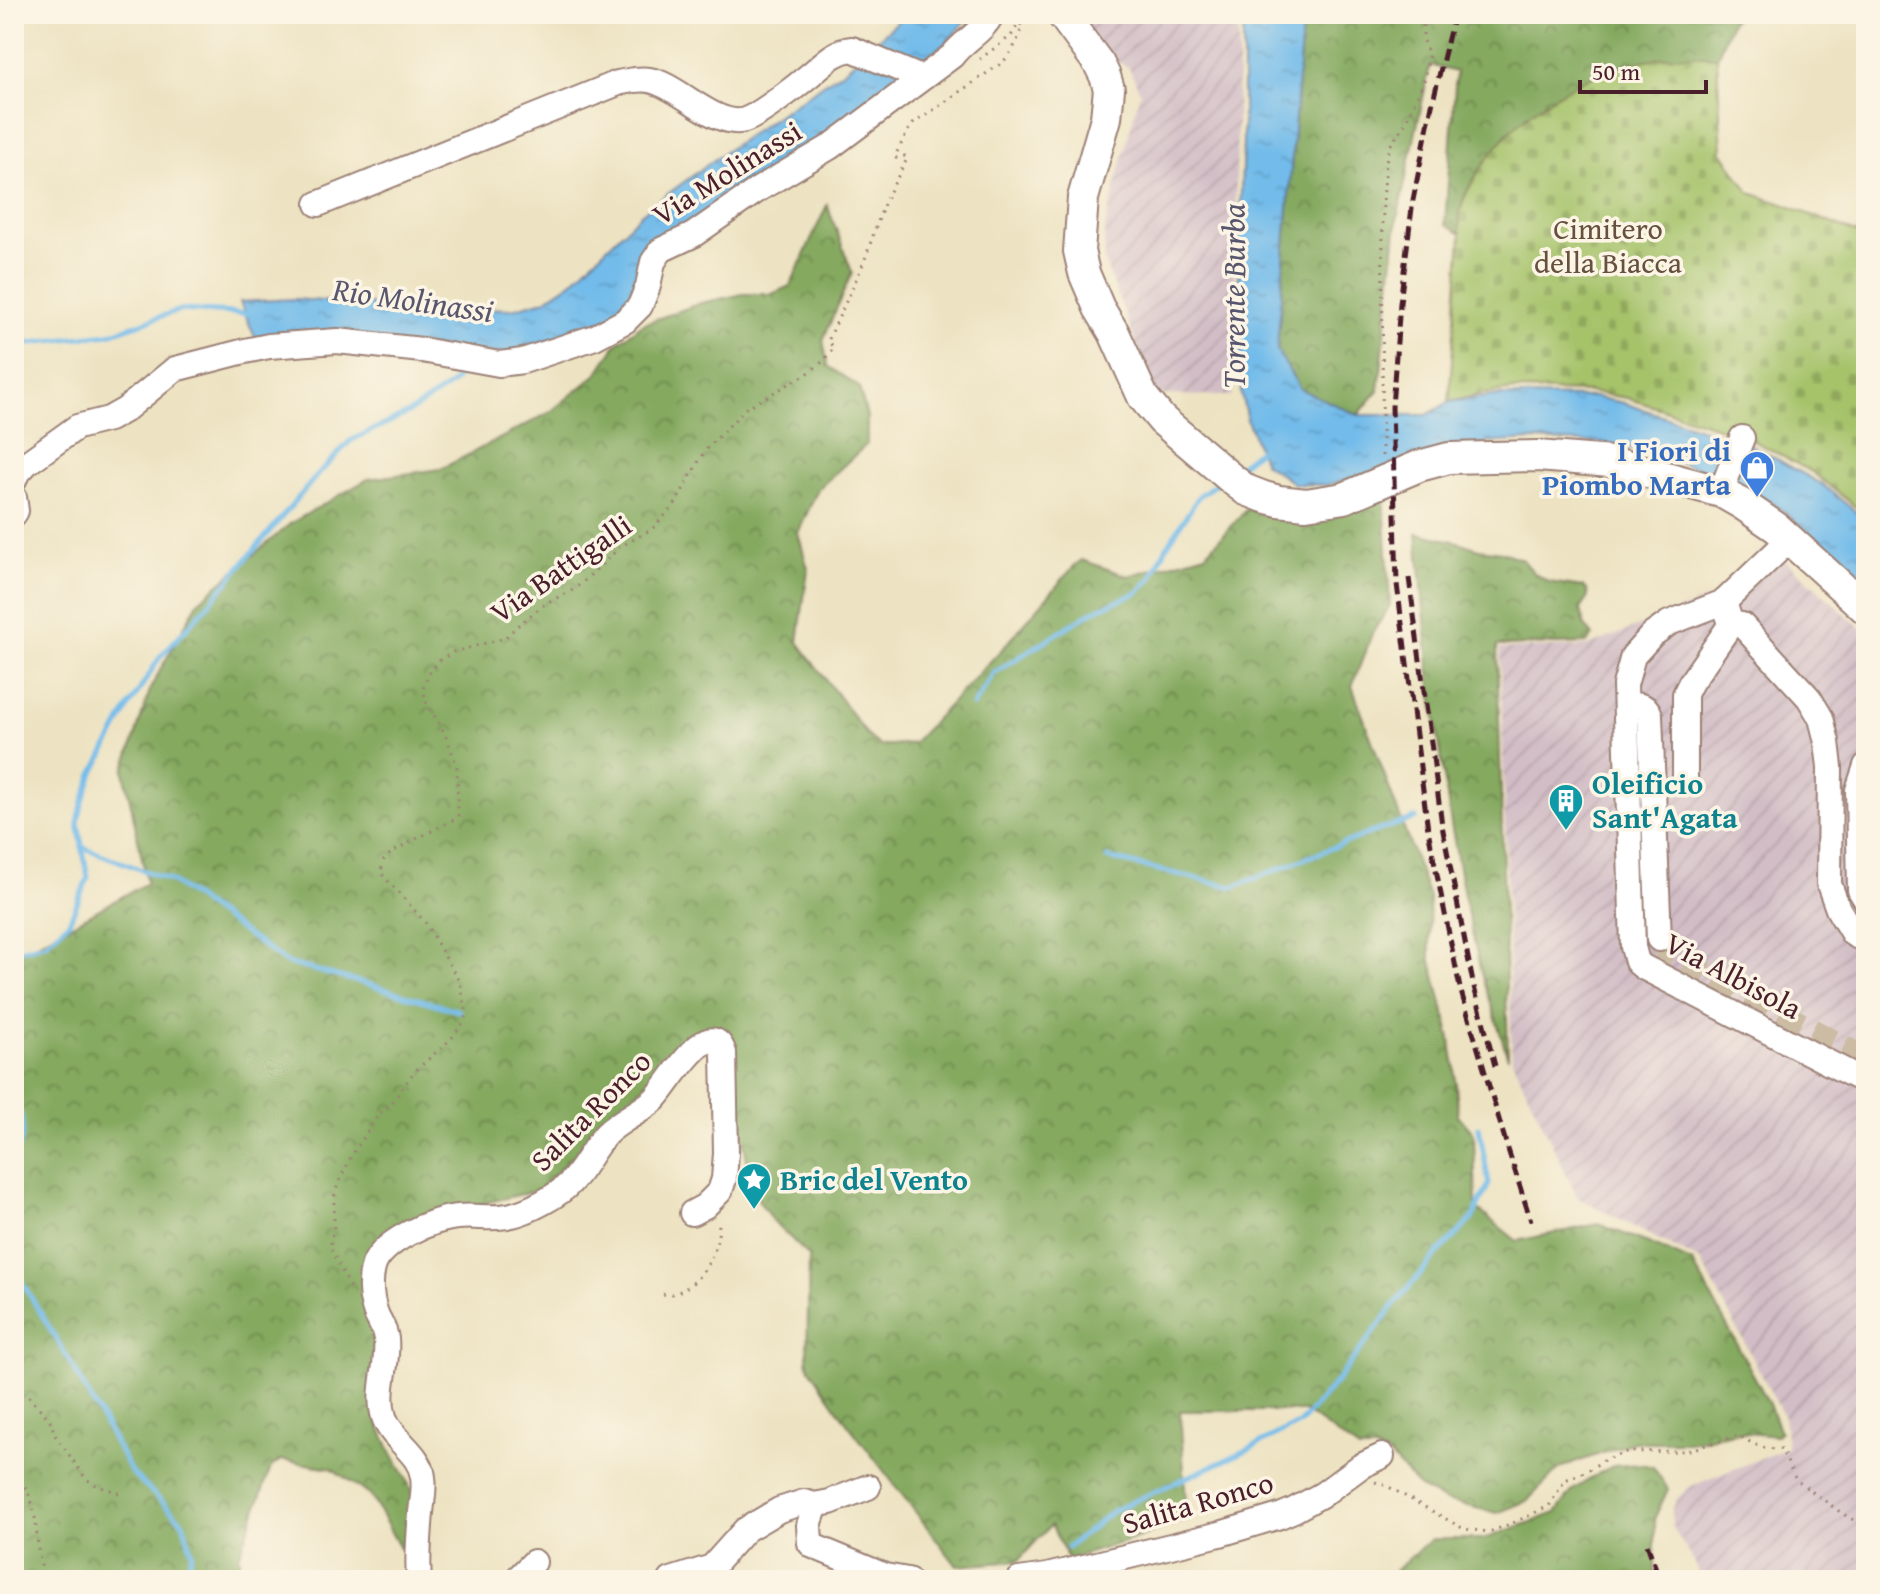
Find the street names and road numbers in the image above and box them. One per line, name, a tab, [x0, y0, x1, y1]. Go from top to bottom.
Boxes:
street label: Via Molinassi	[643, 109, 810, 236]
street label: Via Battigalli	[481, 503, 640, 633]
street label: Via Albisola	[1657, 921, 1810, 1030]
street label: Salita Ronco	[520, 1040, 661, 1181]
street label: Salita Ronco	[1117, 1460, 1278, 1545]

